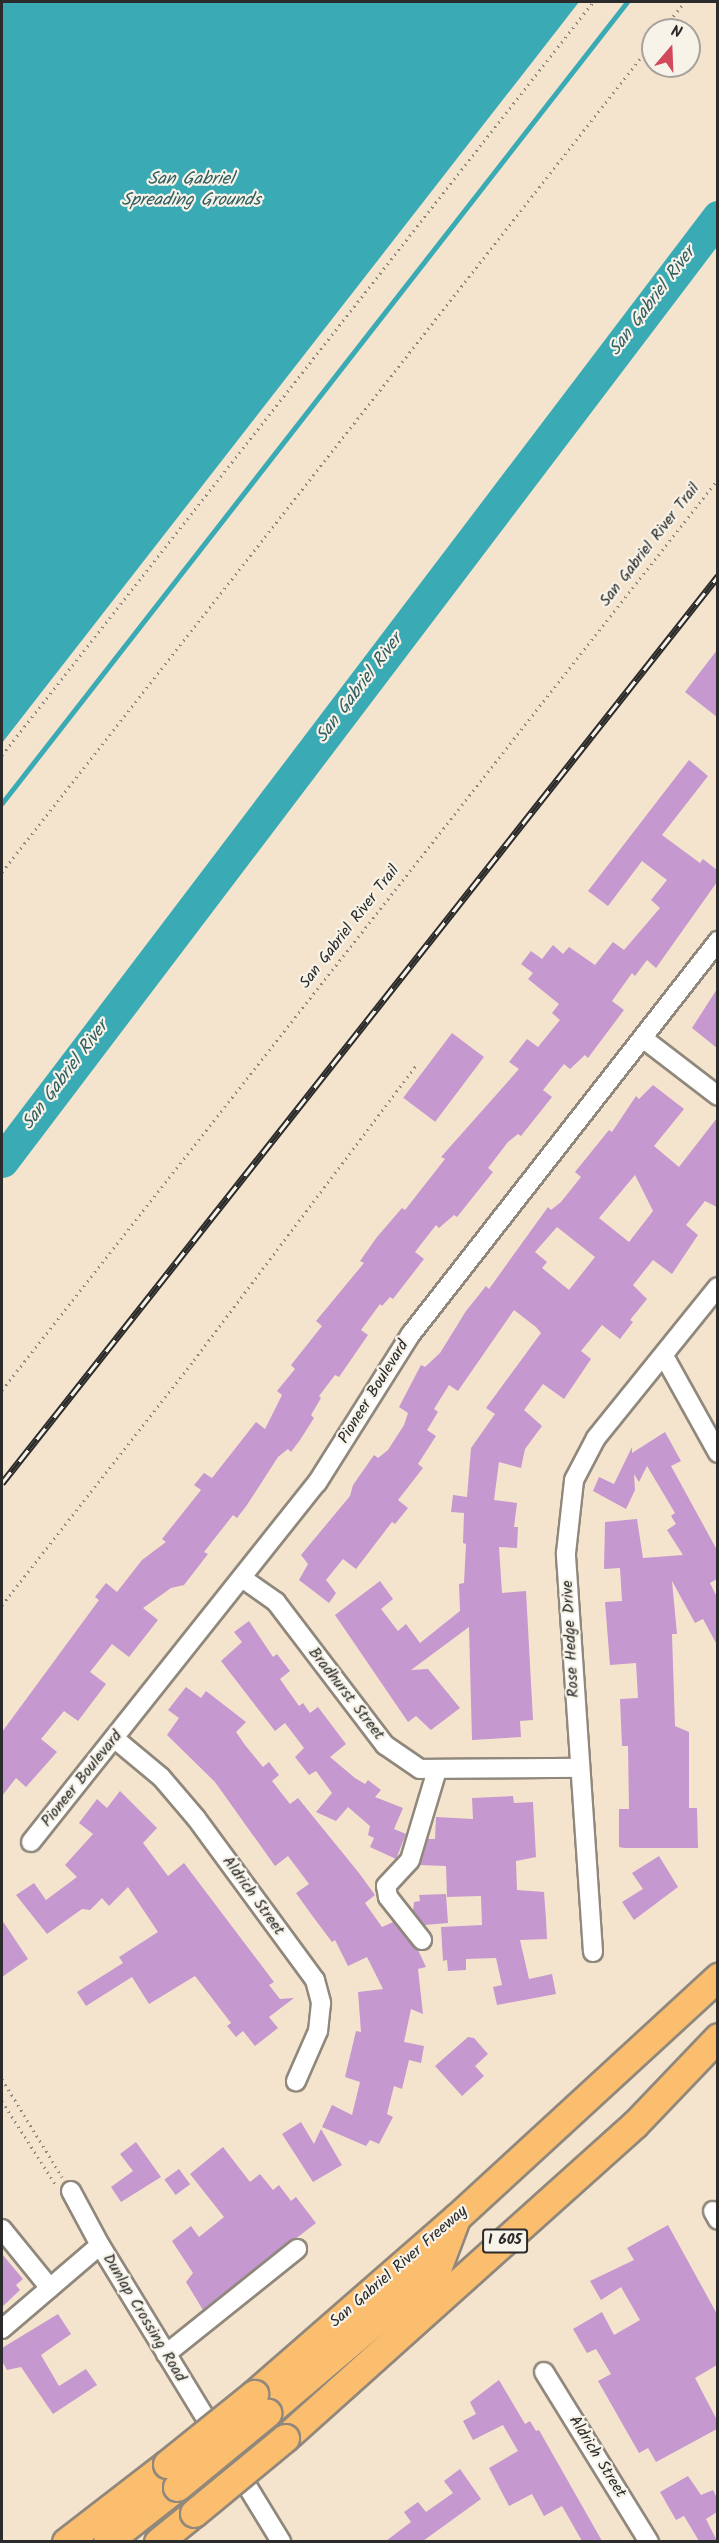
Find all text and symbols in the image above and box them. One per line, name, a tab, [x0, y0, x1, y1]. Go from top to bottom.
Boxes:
north arrow	[641, 18, 701, 78]
text: N	[668, 19, 685, 46]
water label: San Gabriel Spreading Grounds	[121, 170, 261, 213]
water label: San Gabriel River	[605, 244, 701, 360]
street label: San Gabriel River Trail	[596, 480, 704, 610]
water label: San Gabriel River	[312, 631, 408, 747]
street label: San Gabriel River Trail	[296, 862, 404, 992]
water label: San Gabriel River	[18, 1018, 114, 1134]
street label: Pioneer Boulevard	[335, 1337, 413, 1447]
street label: Rose Hedge Drive	[558, 1580, 584, 1698]
street label: Bradhurst Street	[304, 1644, 388, 1744]
street label: Pioneer Boulevard	[37, 1727, 127, 1831]
street label: Aldrich Street	[218, 1853, 288, 1939]
street label: San Gabriel River Freeway	[326, 2202, 472, 2332]
road number: I 605	[481, 2229, 529, 2253]
street label: Dunlap Crossing Road	[98, 2250, 190, 2386]
street label: Aldrich Street	[564, 2412, 630, 2502]

